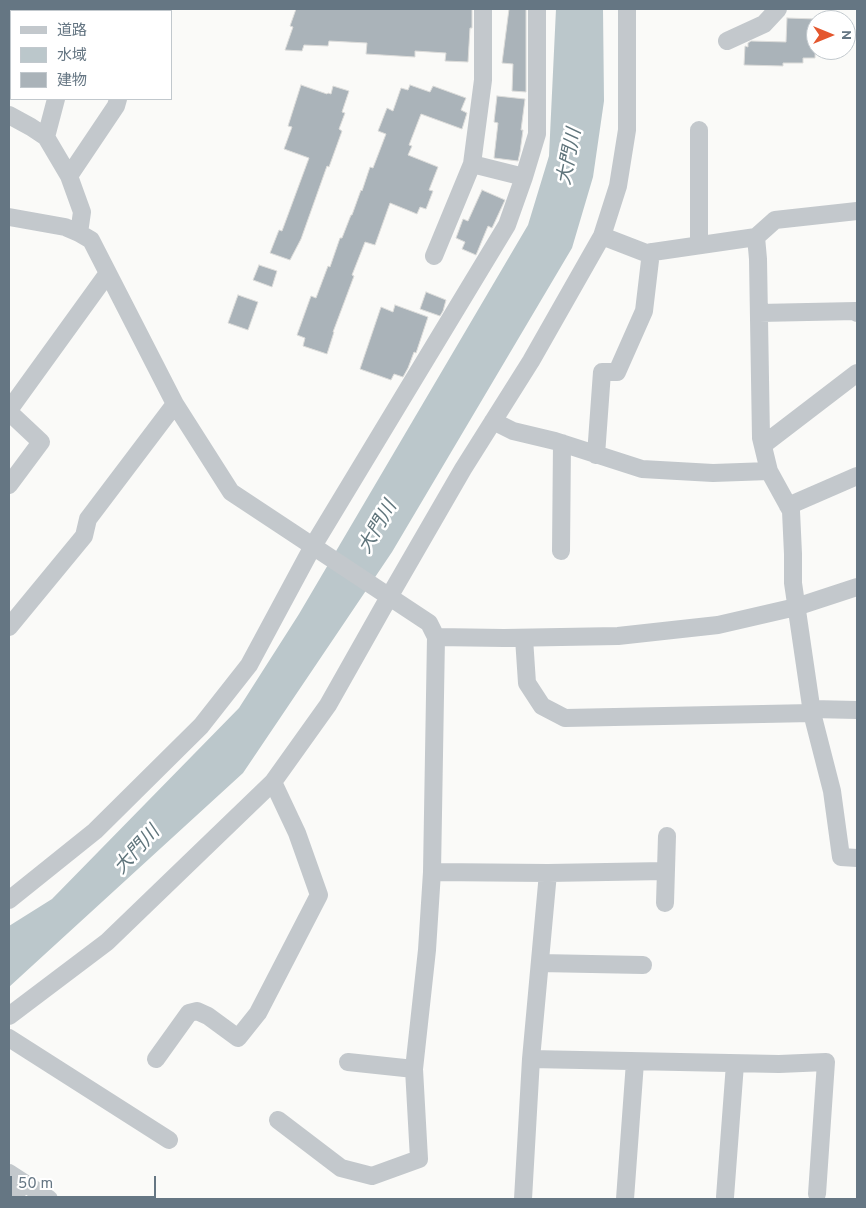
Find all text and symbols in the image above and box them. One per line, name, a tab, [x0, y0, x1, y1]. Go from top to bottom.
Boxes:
legend	[10, 10, 172, 100]
north arrow	[806, 10, 856, 60]
text: 道路	[57, 22, 87, 41]
text: N	[837, 30, 854, 40]
text: 水域	[57, 47, 87, 66]
text: 建物	[57, 72, 87, 91]
water label: 大門川	[554, 127, 588, 187]
water label: 大門川	[355, 498, 403, 558]
water label: 大門川	[110, 822, 166, 880]
scale bar	[12, 1166, 159, 1198]
text: 50 m	[18, 1175, 53, 1194]

